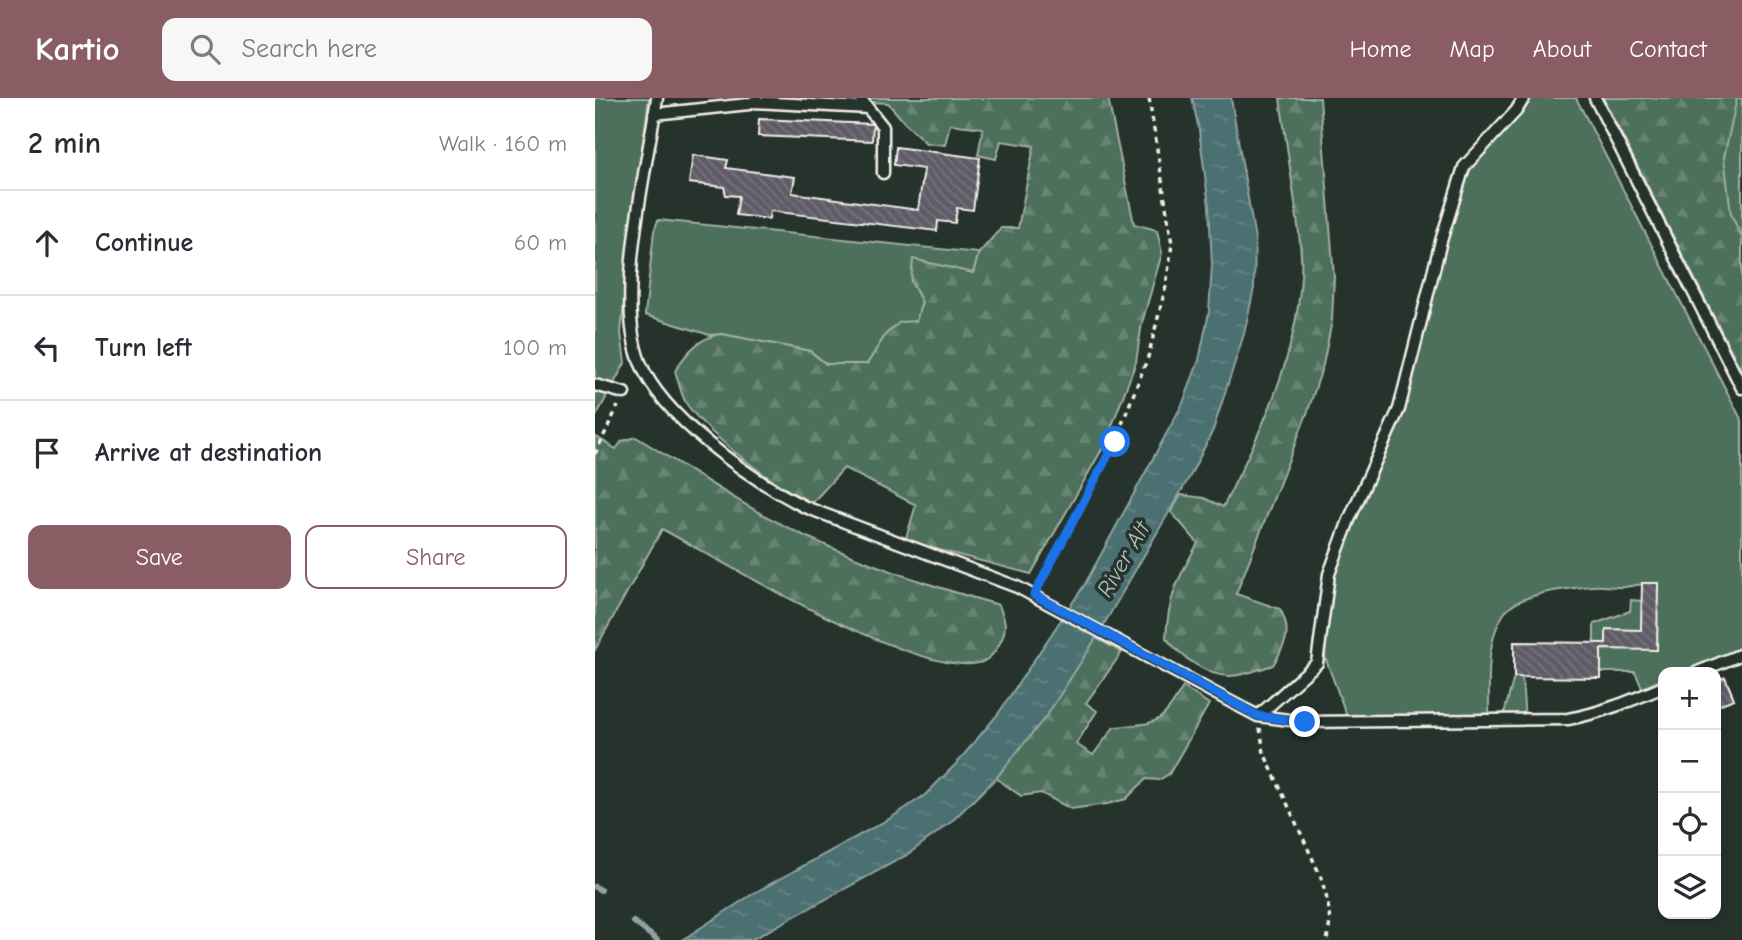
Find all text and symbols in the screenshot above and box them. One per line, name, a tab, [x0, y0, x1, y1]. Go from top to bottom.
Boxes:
search box	[162, 18, 652, 81]
text: Kartio	[35, 30, 120, 68]
icon: search	[186, 30, 224, 68]
text: Search here	[242, 34, 377, 64]
text: Home	[1350, 35, 1411, 63]
text: Map	[1449, 35, 1495, 63]
text: About	[1533, 35, 1591, 63]
text: Contact	[1629, 35, 1707, 63]
text: 2 min	[28, 126, 101, 161]
text: Walk · 160 m	[439, 130, 567, 157]
icon: ahead	[28, 224, 66, 262]
text: Continue	[95, 228, 193, 258]
text: 60 m	[514, 229, 567, 256]
icon: left	[28, 329, 66, 367]
text: Turn left	[95, 333, 192, 363]
text: 100 m	[503, 334, 567, 361]
route start	[1099, 426, 1130, 457]
icon: arrive	[28, 434, 66, 472]
text: Arrive at destination	[95, 438, 322, 468]
water label: River Alt	[1091, 515, 1157, 602]
button: Save	[28, 525, 291, 589]
button: Share	[305, 525, 567, 589]
map controls	[1658, 667, 1721, 919]
button: +	[1658, 667, 1721, 730]
route end	[1289, 706, 1320, 737]
button: −	[1658, 730, 1721, 793]
button: locate	[1658, 793, 1721, 856]
button: layers	[1658, 856, 1721, 919]

